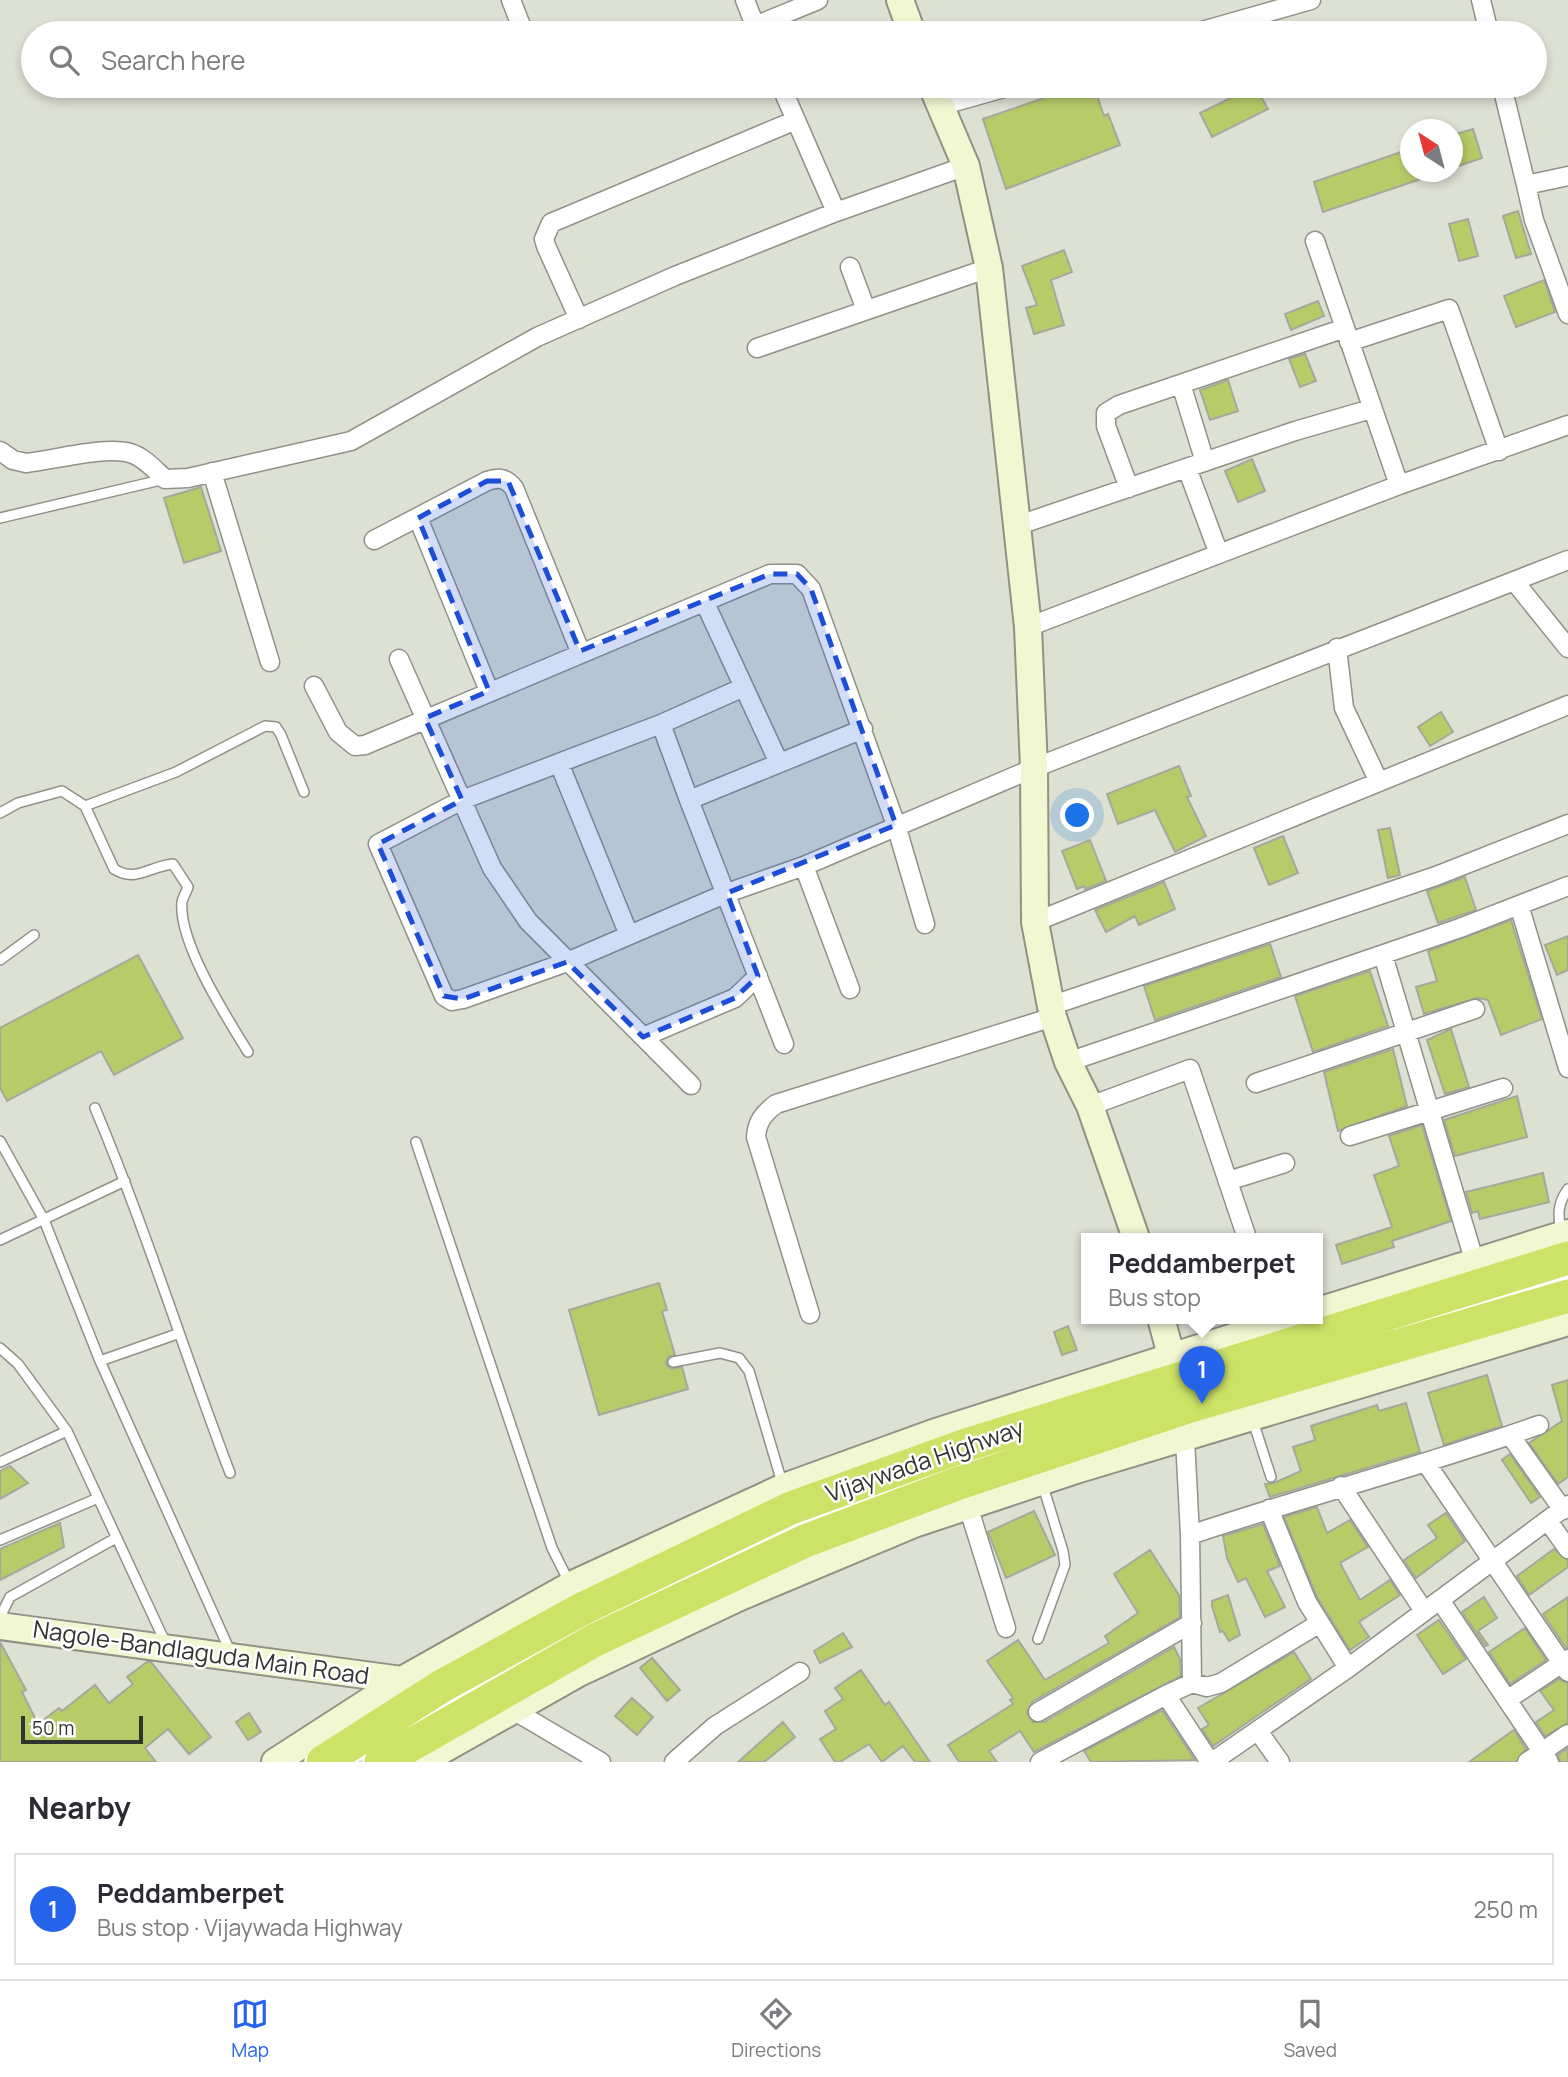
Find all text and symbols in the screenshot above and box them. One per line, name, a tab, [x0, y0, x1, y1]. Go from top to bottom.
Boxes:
search box	[21, 21, 1547, 98]
icon: search	[45, 41, 83, 79]
text: Search here	[101, 42, 246, 78]
north arrow	[1400, 119, 1463, 182]
your location	[1060, 798, 1094, 832]
popup	[1081, 1233, 1323, 1324]
text: Peddamberpet	[1108, 1245, 1296, 1281]
text: Bus stop	[1108, 1281, 1201, 1313]
pin: 1	[1179, 1346, 1225, 1404]
street label: Vijaywada Highway	[821, 1410, 1028, 1509]
street label: Nagole-Bandlaguda Main Road	[31, 1612, 371, 1691]
scale bar	[21, 1713, 144, 1745]
text: 50 m	[32, 1715, 74, 1741]
text: Nearby	[28, 1787, 131, 1828]
text: Peddamberpet	[97, 1875, 284, 1911]
text: 1	[48, 1893, 58, 1925]
text: 250 m	[1473, 1893, 1538, 1925]
text: Bus stop · Vijaywada Highway	[97, 1911, 403, 1943]
tab: Map	[231, 1995, 269, 2063]
tab: Directions	[731, 1995, 821, 2063]
tab: Saved	[1283, 1995, 1337, 2063]

